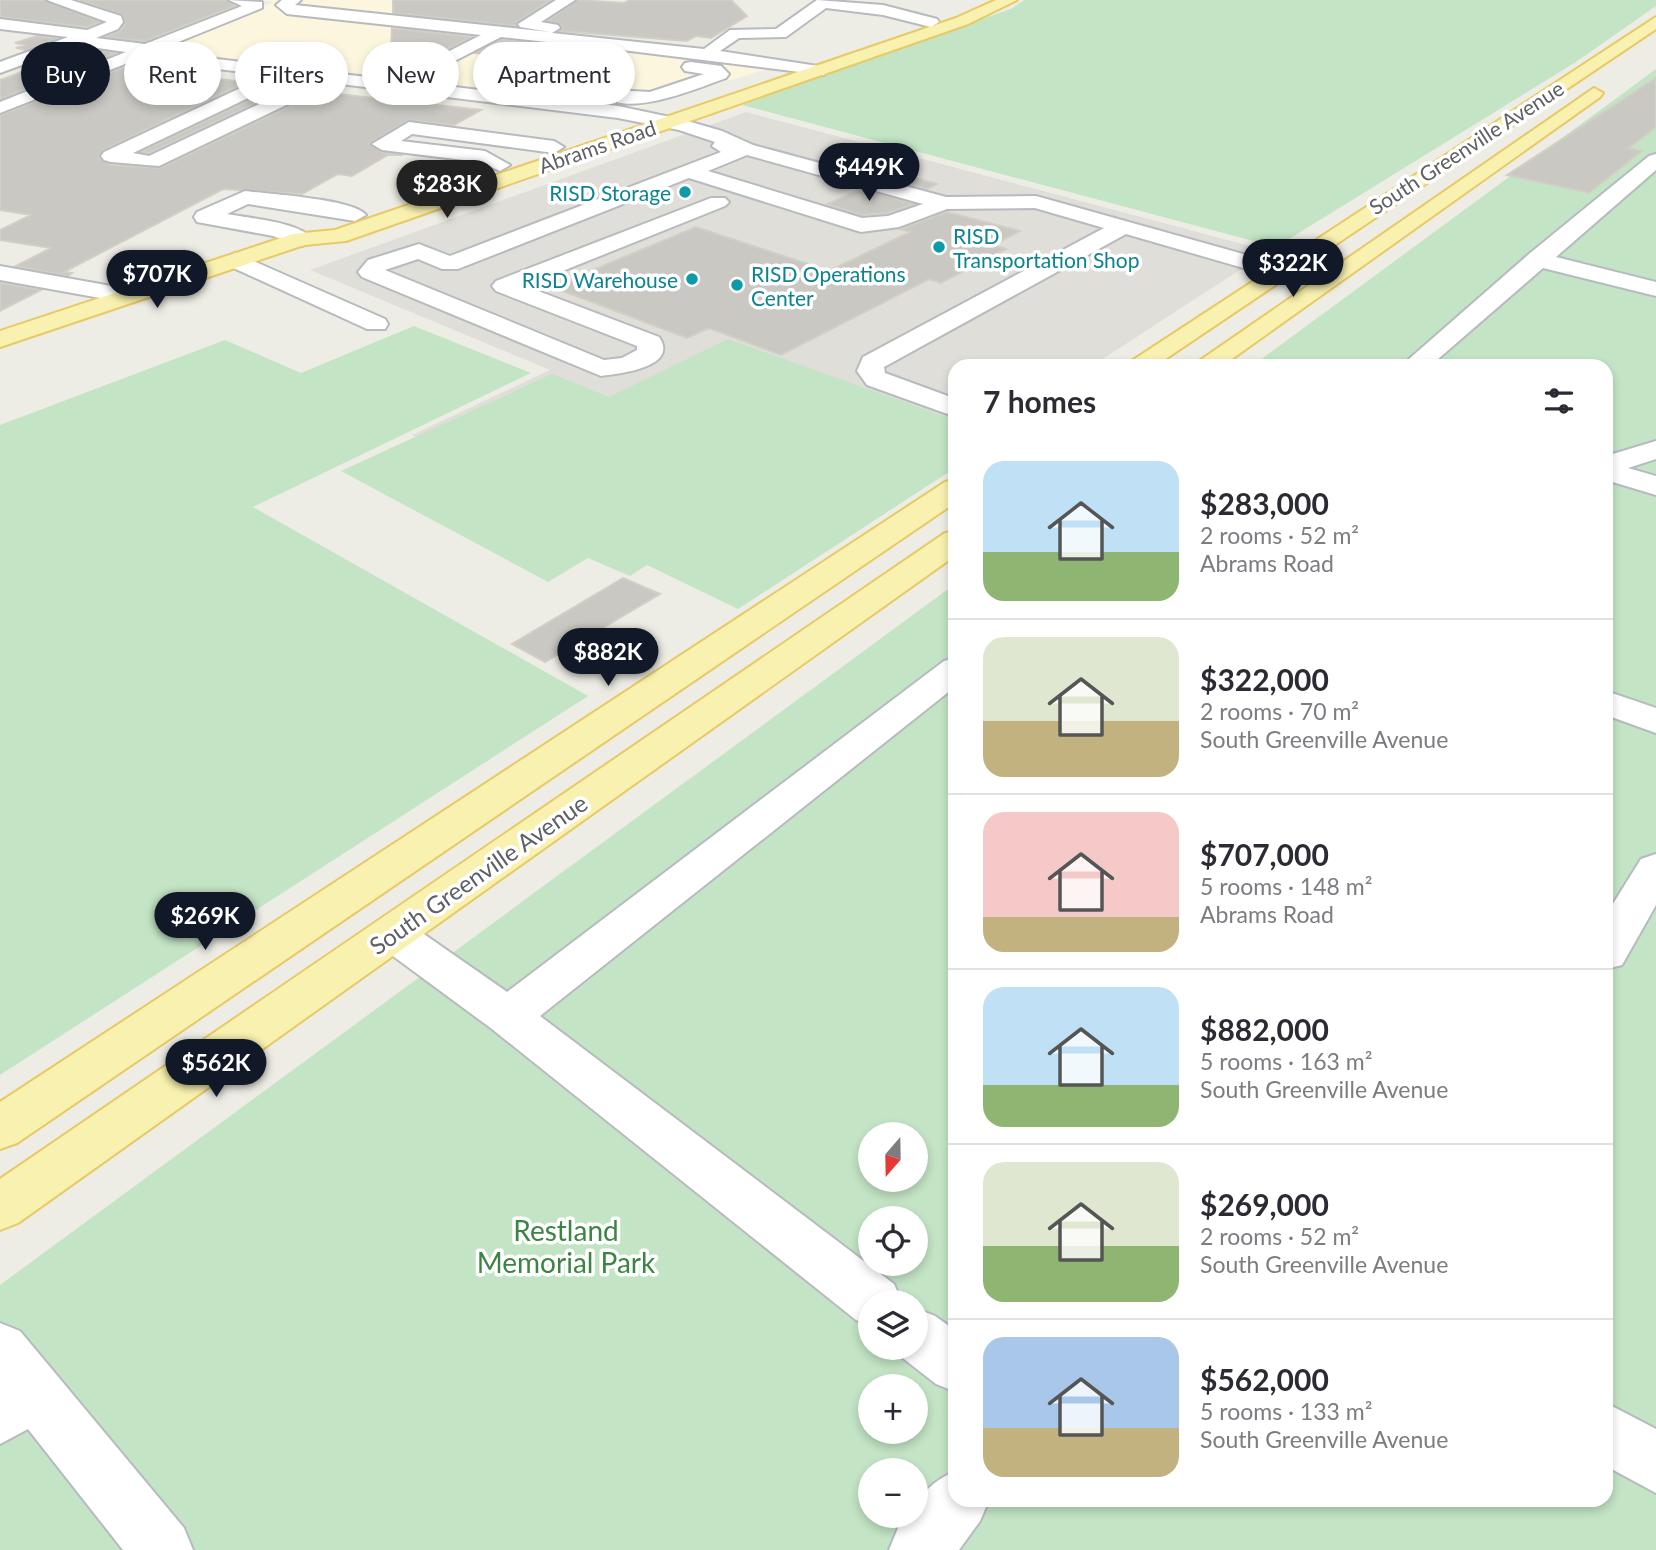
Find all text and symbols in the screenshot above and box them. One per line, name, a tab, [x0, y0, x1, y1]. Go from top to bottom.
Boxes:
chip: Buy	[21, 42, 110, 105]
chip: Rent	[124, 42, 221, 105]
chip: Filters	[235, 42, 348, 105]
chip: New	[362, 42, 459, 105]
chip: Apartment	[473, 42, 635, 105]
street label: South Greenville Avenue	[1364, 75, 1568, 219]
street label: Abrams Road	[535, 114, 659, 178]
pin: $449K	[820, 144, 918, 203]
text: $449K	[834, 152, 904, 180]
pin: $283K	[398, 160, 496, 220]
text: $283K	[412, 169, 482, 197]
place label: RISD Storage	[549, 180, 671, 205]
marker: RISD Storage	[677, 184, 693, 200]
place label: RISD Transportation Shop	[953, 223, 1140, 272]
marker: RISD Transportation Shop	[931, 239, 947, 255]
pin: $322K	[1244, 240, 1342, 299]
text: $322K	[1258, 248, 1328, 276]
pin: $707K	[108, 250, 206, 310]
text: $707K	[122, 259, 192, 287]
place label: RISD Operations Center	[751, 261, 906, 310]
place label: RISD Warehouse	[522, 267, 678, 292]
marker: RISD Warehouse	[684, 271, 700, 287]
marker: RISD Operations Center	[729, 277, 745, 293]
icon: filters	[1540, 382, 1578, 420]
text: 7 homes	[983, 383, 1096, 419]
text: $283,000	[1200, 485, 1329, 521]
icon: home	[1039, 489, 1123, 573]
text: 2 rooms · 52 m²	[1200, 521, 1359, 549]
text: Abrams Road	[1200, 549, 1334, 577]
pin: $882K	[559, 628, 657, 688]
text: $882K	[573, 637, 643, 665]
text: $322,000	[1200, 661, 1329, 697]
icon: home	[1039, 665, 1123, 749]
text: 2 rooms · 70 m²	[1200, 697, 1359, 725]
text: South Greenville Avenue	[1200, 725, 1448, 753]
street label: South Greenville Avenue	[364, 788, 592, 960]
text: $707,000	[1200, 836, 1329, 872]
icon: home	[1039, 840, 1123, 924]
text: 5 rooms · 148 m²	[1200, 872, 1372, 900]
pin: $269K	[156, 892, 254, 952]
text: Abrams Road	[1200, 900, 1334, 928]
text: $269K	[170, 901, 240, 929]
text: $882,000	[1200, 1011, 1329, 1047]
icon: home	[1039, 1015, 1123, 1099]
pin: $562K	[167, 1040, 265, 1099]
text: 5 rooms · 163 m²	[1200, 1047, 1372, 1075]
text: $562K	[181, 1048, 251, 1076]
text: South Greenville Avenue	[1200, 1075, 1448, 1103]
north arrow	[858, 1122, 928, 1192]
map controls	[858, 1122, 928, 1528]
text: $269,000	[1200, 1186, 1329, 1222]
icon: home	[1039, 1190, 1123, 1274]
button: locate	[858, 1206, 928, 1276]
park label: Restland Memorial Park	[477, 1213, 656, 1279]
text: 2 rooms · 52 m²	[1200, 1222, 1359, 1250]
text: South Greenville Avenue	[1200, 1250, 1448, 1278]
button: layers	[858, 1290, 928, 1360]
text: $562,000	[1200, 1361, 1329, 1397]
icon: home	[1039, 1365, 1123, 1449]
button: +	[858, 1374, 928, 1444]
text: 5 rooms · 133 m²	[1200, 1397, 1372, 1425]
text: South Greenville Avenue	[1200, 1425, 1448, 1453]
button: −	[858, 1458, 928, 1528]

